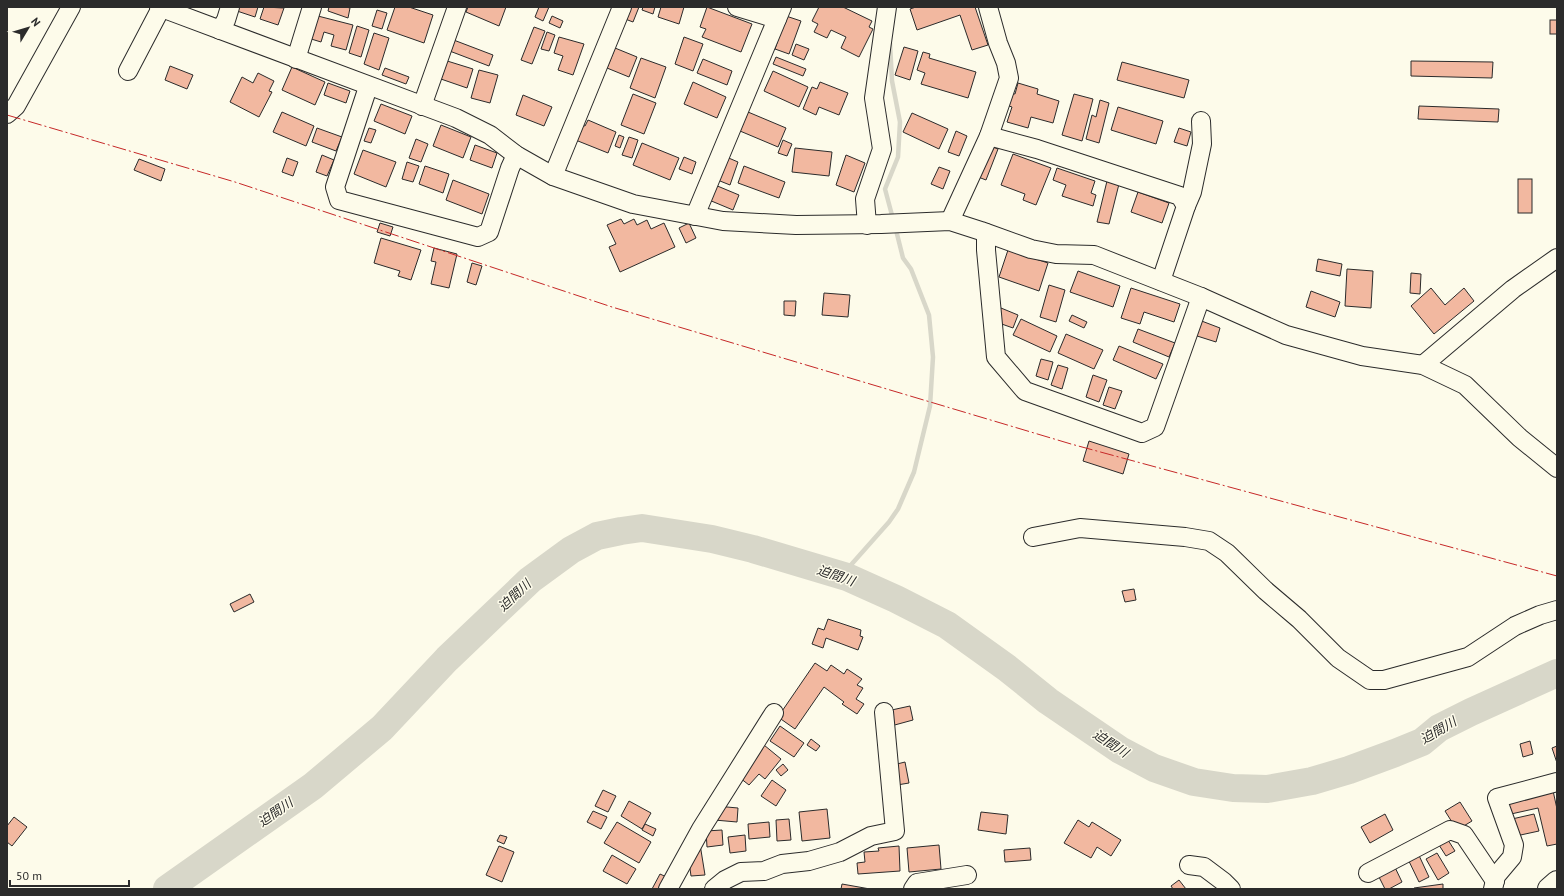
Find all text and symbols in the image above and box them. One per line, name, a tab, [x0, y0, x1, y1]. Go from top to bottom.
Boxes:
north arrow	[8, 8, 48, 48]
text: N	[28, 15, 44, 29]
water label: 迫間川	[815, 561, 859, 591]
water label: 迫間川	[494, 574, 536, 615]
water label: 迫間川	[1417, 712, 1461, 748]
water label: 迫間川	[1090, 726, 1133, 762]
water label: 迫間川	[254, 793, 298, 831]
scale bar	[10, 862, 129, 888]
text: 50 m	[16, 868, 42, 883]

